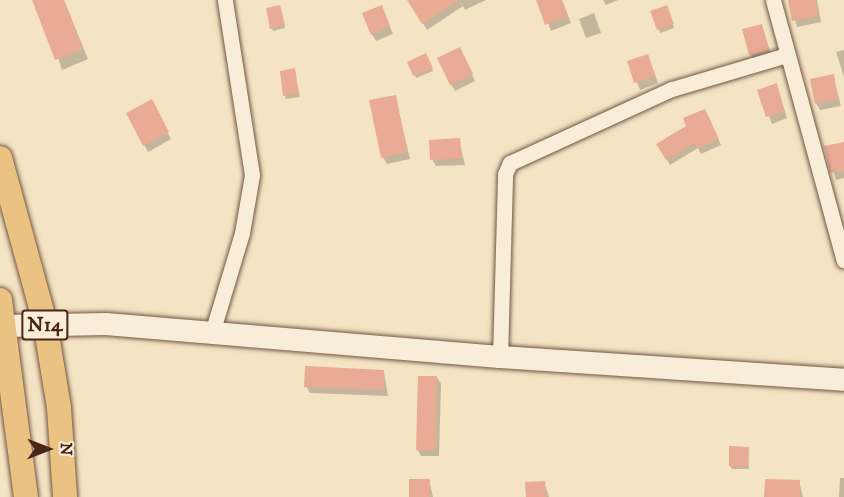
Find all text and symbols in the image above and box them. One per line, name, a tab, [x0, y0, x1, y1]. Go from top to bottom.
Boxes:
road number: N14	[21, 308, 69, 342]
north arrow	[18, 419, 78, 479]
text: N	[56, 442, 76, 456]

